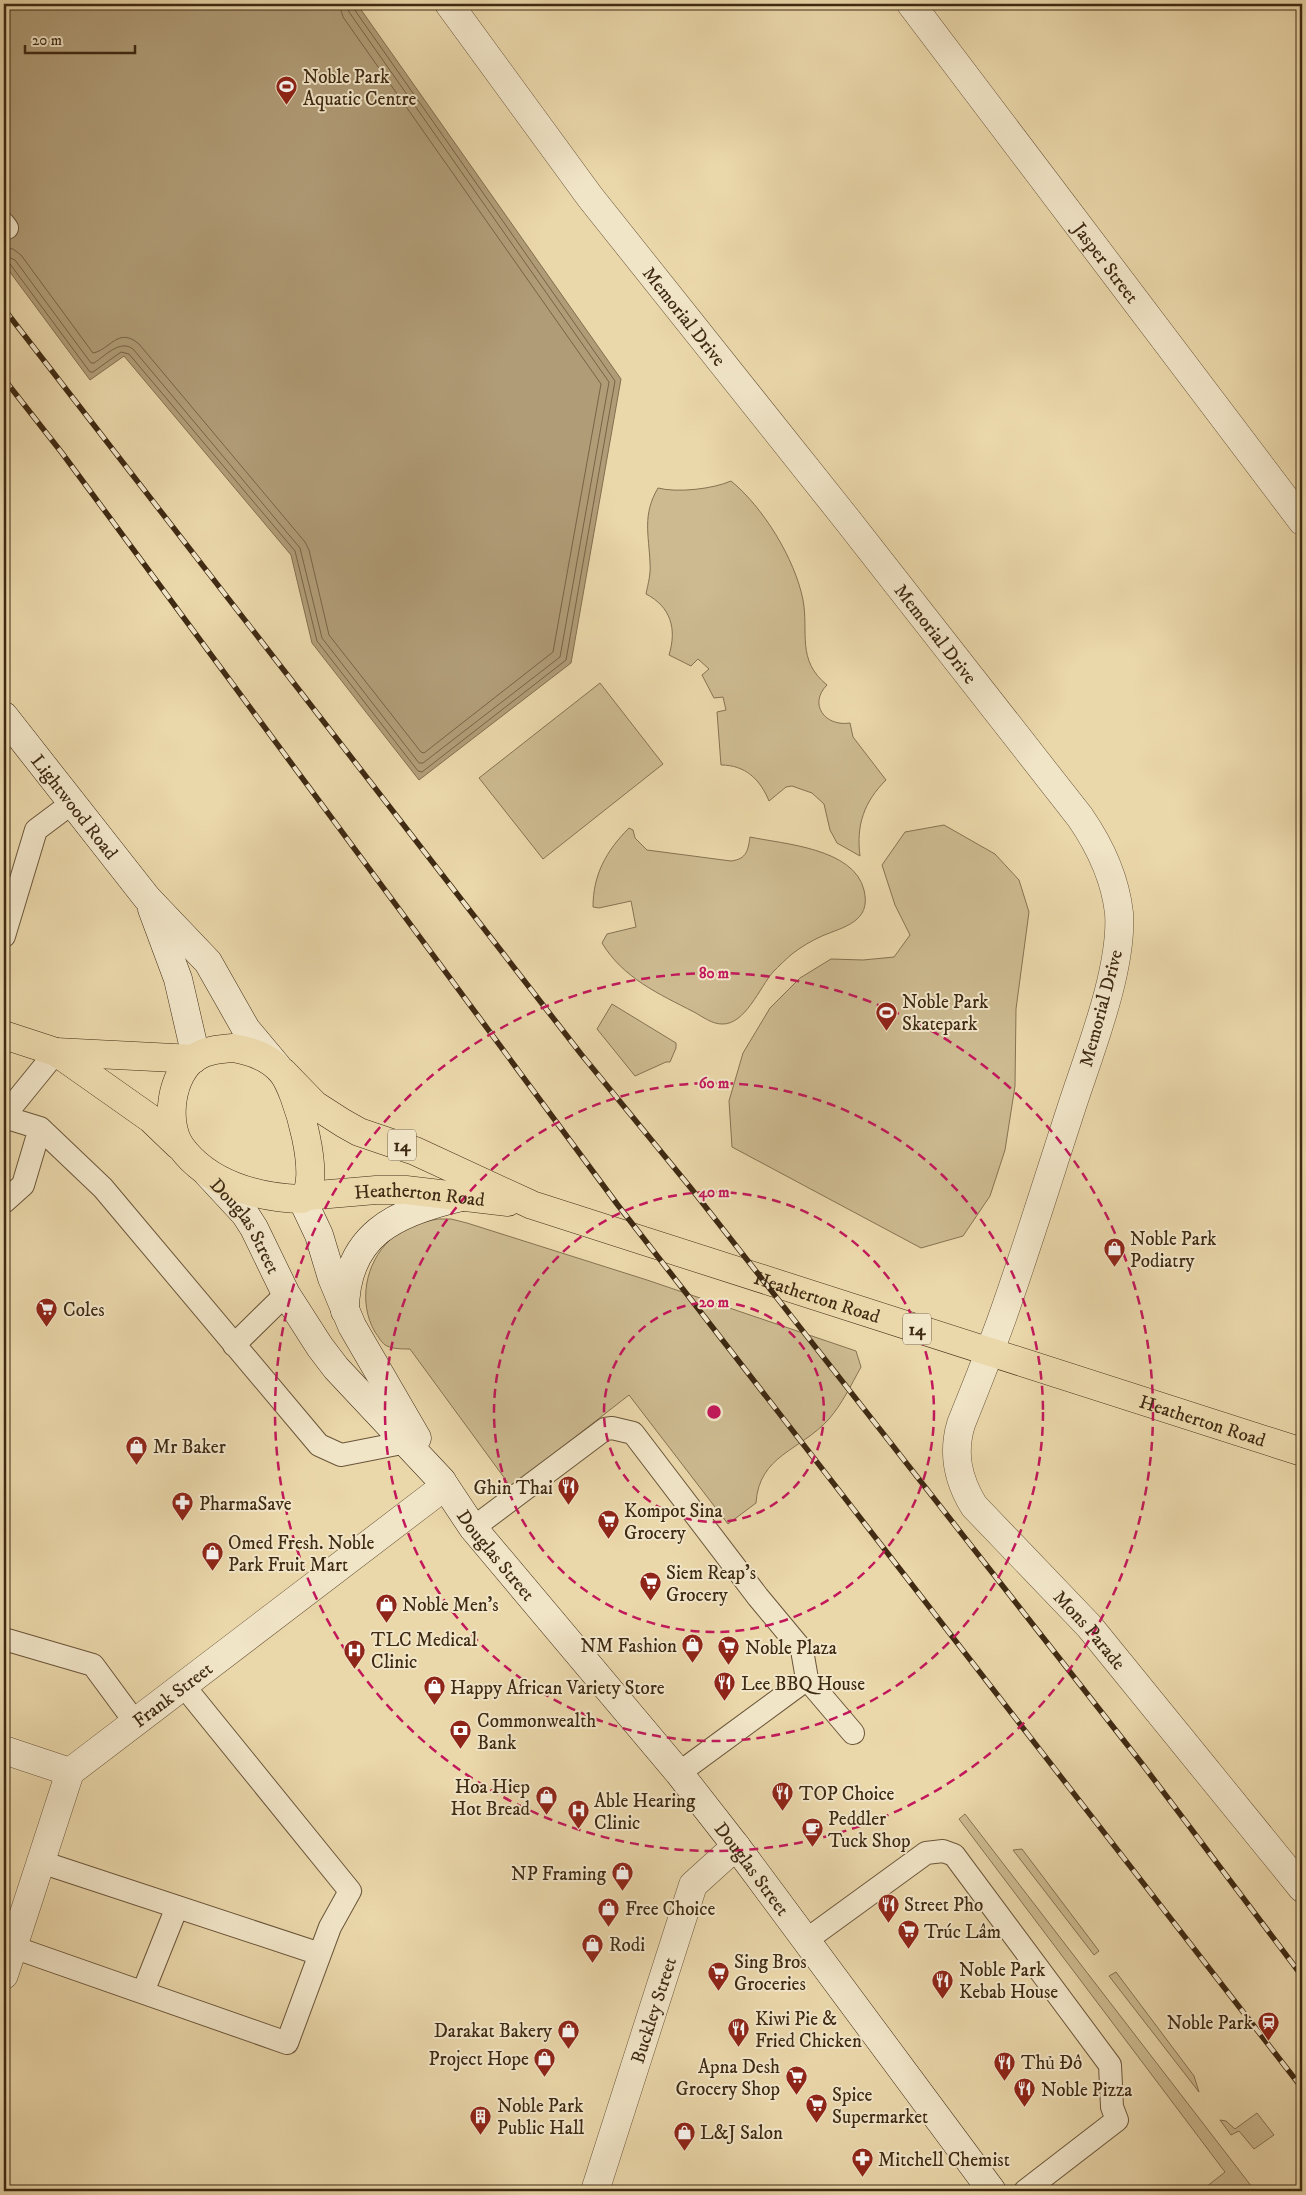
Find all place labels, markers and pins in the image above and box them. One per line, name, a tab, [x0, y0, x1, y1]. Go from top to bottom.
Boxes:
place label: Noble Park Aquatic Centre	[303, 66, 416, 112]
sports icon: Noble Park Aquatic Centre	[275, 75, 299, 106]
place label: Noble Park Skatepark	[902, 991, 989, 1036]
sports icon: Noble Park Skatepark	[874, 1000, 898, 1031]
place label: Noble Park Podiatry	[1130, 1228, 1217, 1273]
shop icon: Noble Park Podiatry	[1102, 1237, 1126, 1268]
supermarket icon: Coles	[35, 1297, 59, 1328]
place label: Coles	[63, 1299, 105, 1322]
centre of rings	[705, 1403, 723, 1421]
shop icon: Mr Baker	[125, 1434, 149, 1465]
place label: Mr Baker	[153, 1436, 226, 1459]
restaurant icon: Ghin Thai	[557, 1475, 581, 1506]
place label: Ghin Thai	[474, 1477, 553, 1500]
pharmacy icon: PharmaSave	[171, 1491, 195, 1522]
place label: PharmaSave	[199, 1493, 292, 1516]
place label: Kompot Sina Grocery	[624, 1500, 722, 1545]
supermarket icon: Kompot Sina Grocery	[596, 1509, 620, 1540]
place label: Omed Fresh. Noble Park Fruit Mart	[228, 1532, 375, 1577]
shop icon: Omed Fresh. Noble Park Fruit Mart	[200, 1541, 224, 1572]
place label: Siem Reap's Grocery	[666, 1562, 756, 1607]
supermarket icon: Siem Reap's Grocery	[638, 1571, 662, 1602]
shop icon: Noble Men's	[374, 1592, 398, 1623]
place label: Noble Men's	[402, 1594, 499, 1617]
place label: TLC Medical Clinic	[371, 1629, 477, 1674]
shop icon: NM Fashion	[681, 1633, 705, 1664]
place label: NM Fashion	[580, 1635, 677, 1658]
supermarket icon: Noble Plaza	[717, 1635, 741, 1666]
place label: Noble Plaza	[745, 1637, 837, 1660]
hospital icon: TLC Medical Clinic	[343, 1638, 367, 1669]
restaurant icon: Lee BBQ House	[713, 1671, 737, 1702]
place label: Lee BBQ House	[741, 1673, 865, 1696]
shop icon: Happy African Variety Store	[422, 1675, 446, 1706]
place label: Happy African Variety Store	[450, 1677, 665, 1700]
place label: Commonwealth Bank	[477, 1710, 596, 1755]
bank icon: Commonwealth Bank	[449, 1719, 473, 1750]
place label: Hoa Hiep Hot Bread	[451, 1776, 531, 1821]
restaurant icon: TOP Choice	[771, 1781, 795, 1812]
place label: TOP Choice	[799, 1783, 895, 1806]
shop icon: Hoa Hiep Hot Bread	[534, 1785, 558, 1816]
place label: Able Hearing Clinic	[594, 1790, 696, 1835]
hospital icon: Able Hearing Clinic	[566, 1799, 590, 1830]
place label: Peddler Tuck Shop	[828, 1808, 910, 1853]
cafe icon: Peddler Tuck Shop	[800, 1817, 824, 1848]
shop icon: NP Framing	[610, 1861, 634, 1892]
place label: NP Framing	[511, 1863, 607, 1886]
restaurant icon: Street Pho	[876, 1892, 900, 1923]
place label: Street Pho	[904, 1894, 983, 1917]
shop icon: Free Choice	[597, 1896, 621, 1927]
place label: Free Choice	[625, 1898, 715, 1921]
supermarket icon: Trúc Lâm	[896, 1919, 920, 1950]
place label: Trúc Lâm	[924, 1921, 1001, 1944]
shop icon: Rodi	[581, 1932, 605, 1963]
place label: Rodi	[609, 1934, 645, 1957]
place label: Sing Bros Groceries	[734, 1951, 807, 1996]
place label: Noble Park Kebab House	[959, 1959, 1058, 2004]
supermarket icon: Sing Bros Groceries	[706, 1960, 730, 1991]
restaurant icon: Noble Park Kebab House	[931, 1968, 955, 1999]
place label: Kiwi Pie & Fried Chicken	[755, 2008, 862, 2053]
station icon: Noble Park	[1257, 2010, 1281, 2041]
place label: Noble Park	[1167, 2012, 1254, 2035]
restaurant icon: Kiwi Pie & Fried Chicken	[727, 2017, 751, 2048]
shop icon: Darakat Bakery	[556, 2018, 580, 2049]
place label: Darakat Bakery	[434, 2020, 553, 2043]
shop icon: Project Hope	[533, 2046, 557, 2077]
place label: Project Hope	[429, 2048, 529, 2071]
restaurant icon: Thủ Đô	[993, 2050, 1017, 2081]
place label: Thủ Đô	[1021, 2052, 1082, 2075]
place label: Apna Desh Grocery Shop	[676, 2056, 780, 2101]
supermarket icon: Apna Desh Grocery Shop	[784, 2065, 808, 2096]
restaurant icon: Noble Pizza	[1013, 2077, 1037, 2108]
place label: Noble Pizza	[1041, 2079, 1132, 2102]
place label: Spice Supermarket	[832, 2084, 928, 2129]
supermarket icon: Spice Supermarket	[804, 2093, 828, 2124]
place label: Noble Park Public Hall	[497, 2095, 585, 2140]
building icon: Noble Park Public Hall	[469, 2104, 493, 2135]
shop icon: L&J Salon	[672, 2120, 696, 2151]
place label: L&J Salon	[700, 2122, 783, 2145]
pharmacy icon: Mitchell Chemist	[850, 2147, 874, 2178]
place label: Mitchell Chemist	[878, 2149, 1010, 2172]

